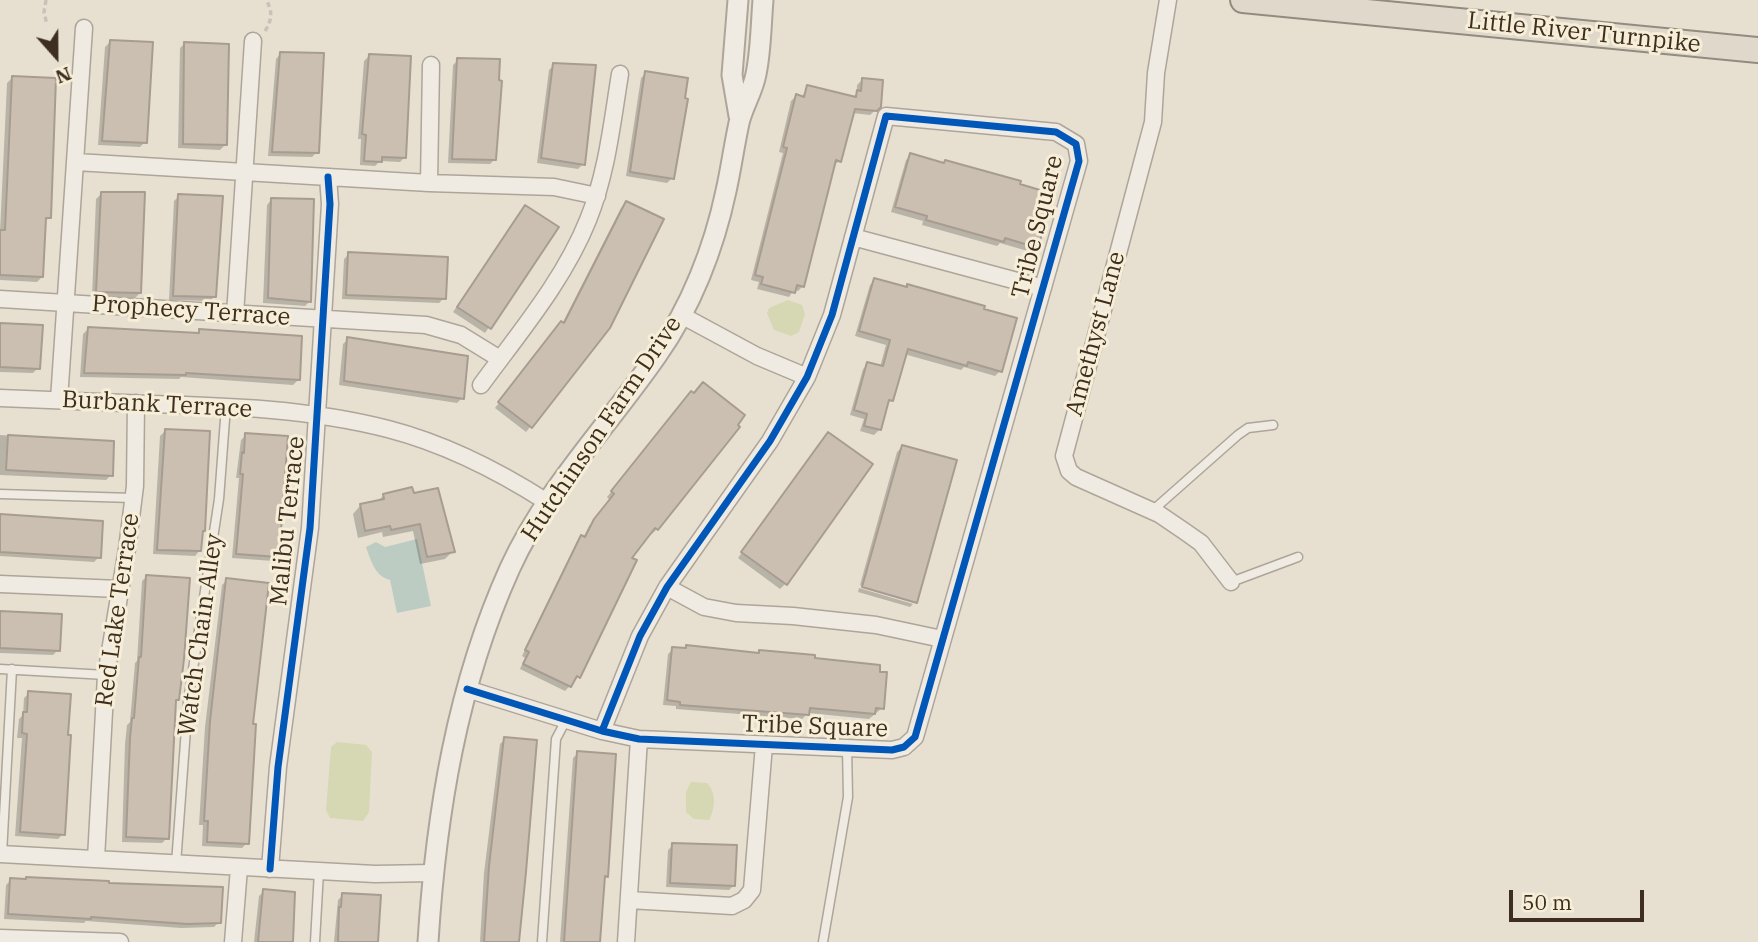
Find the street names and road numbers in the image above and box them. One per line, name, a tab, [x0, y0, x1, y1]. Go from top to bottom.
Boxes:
street label: Little River Turnpike	[1466, 6, 1702, 60]
street label: Tribe Square	[1006, 152, 1070, 302]
street label: Amethyst Lane	[1060, 249, 1132, 419]
street label: Prophecy Terrace	[91, 290, 291, 332]
street label: Hutchinson Farm Drive	[516, 311, 688, 547]
street label: Burbank Terrace	[61, 386, 253, 424]
street label: Malibu Terrace	[265, 435, 311, 607]
street label: Red Lake Terrace	[90, 511, 146, 709]
street label: Watch Chain Alley	[173, 532, 229, 738]
street label: Tribe Square	[741, 710, 889, 744]

